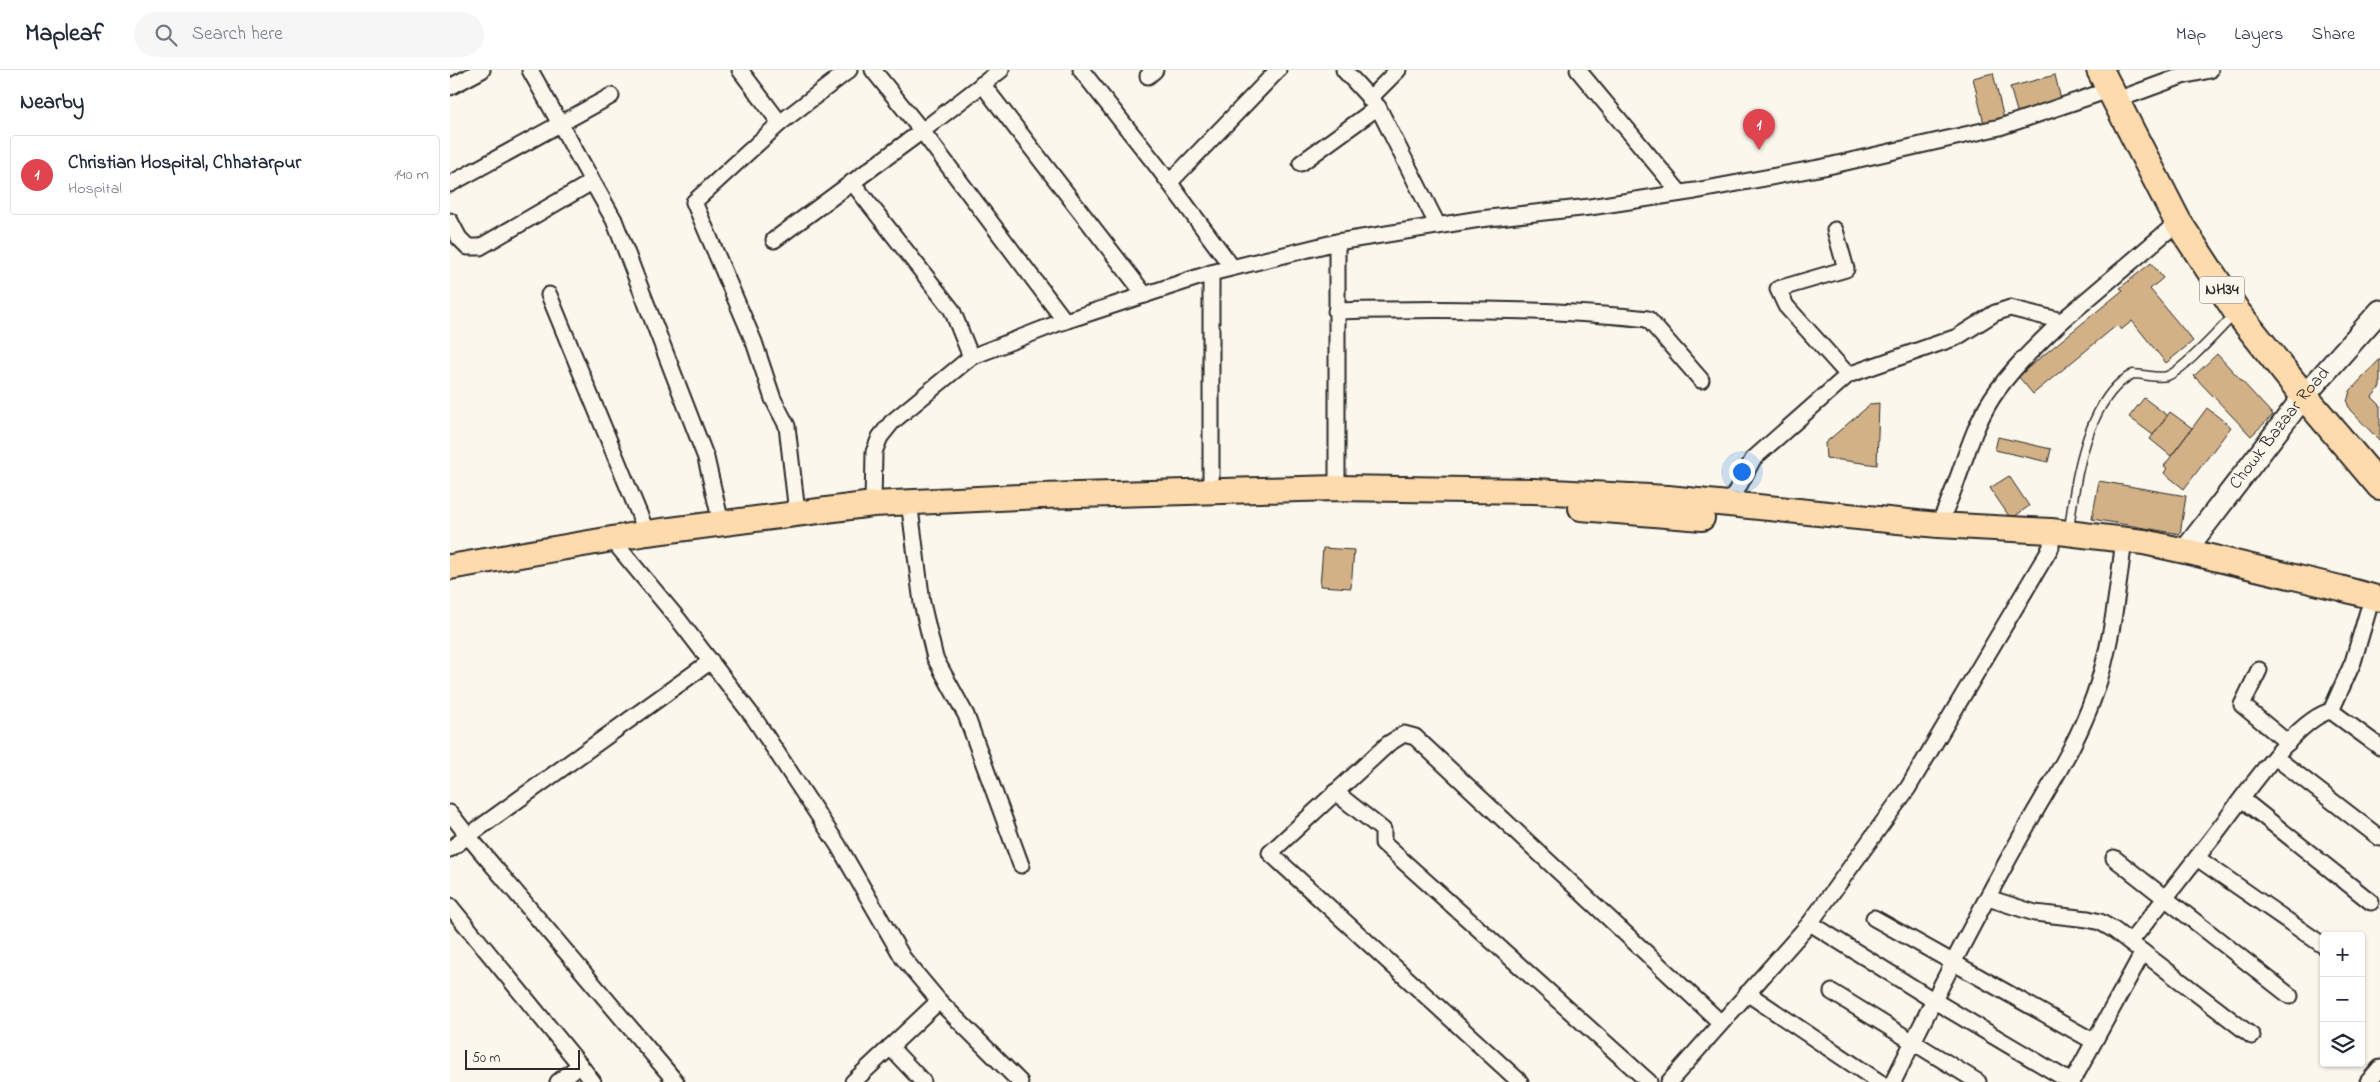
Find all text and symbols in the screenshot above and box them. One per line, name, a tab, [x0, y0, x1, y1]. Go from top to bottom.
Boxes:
search box	[134, 12, 484, 57]
text: Mapleaf	[25, 17, 104, 52]
icon: search	[152, 21, 180, 49]
text: Search here	[192, 21, 283, 48]
text: Map	[2176, 22, 2206, 48]
text: Layers	[2234, 22, 2284, 48]
text: Share	[2312, 22, 2355, 48]
text: Nearby	[20, 88, 84, 118]
pin: 1	[1743, 109, 1775, 150]
text: Christian Hospital, Chhatarpur	[68, 150, 301, 177]
text: 1	[34, 163, 40, 187]
text: 140 m	[394, 163, 429, 187]
text: Hospital	[68, 177, 122, 201]
road number: NH34	[2200, 276, 2244, 304]
street label: Chowk Bazaar Road	[2223, 362, 2337, 495]
your location	[1729, 459, 1755, 485]
map controls	[2320, 932, 2365, 1067]
button: +	[2320, 932, 2365, 977]
button: −	[2320, 977, 2365, 1022]
button: layers	[2320, 1022, 2365, 1067]
scale bar	[465, 1047, 580, 1070]
text: 50 m	[472, 1048, 500, 1069]

